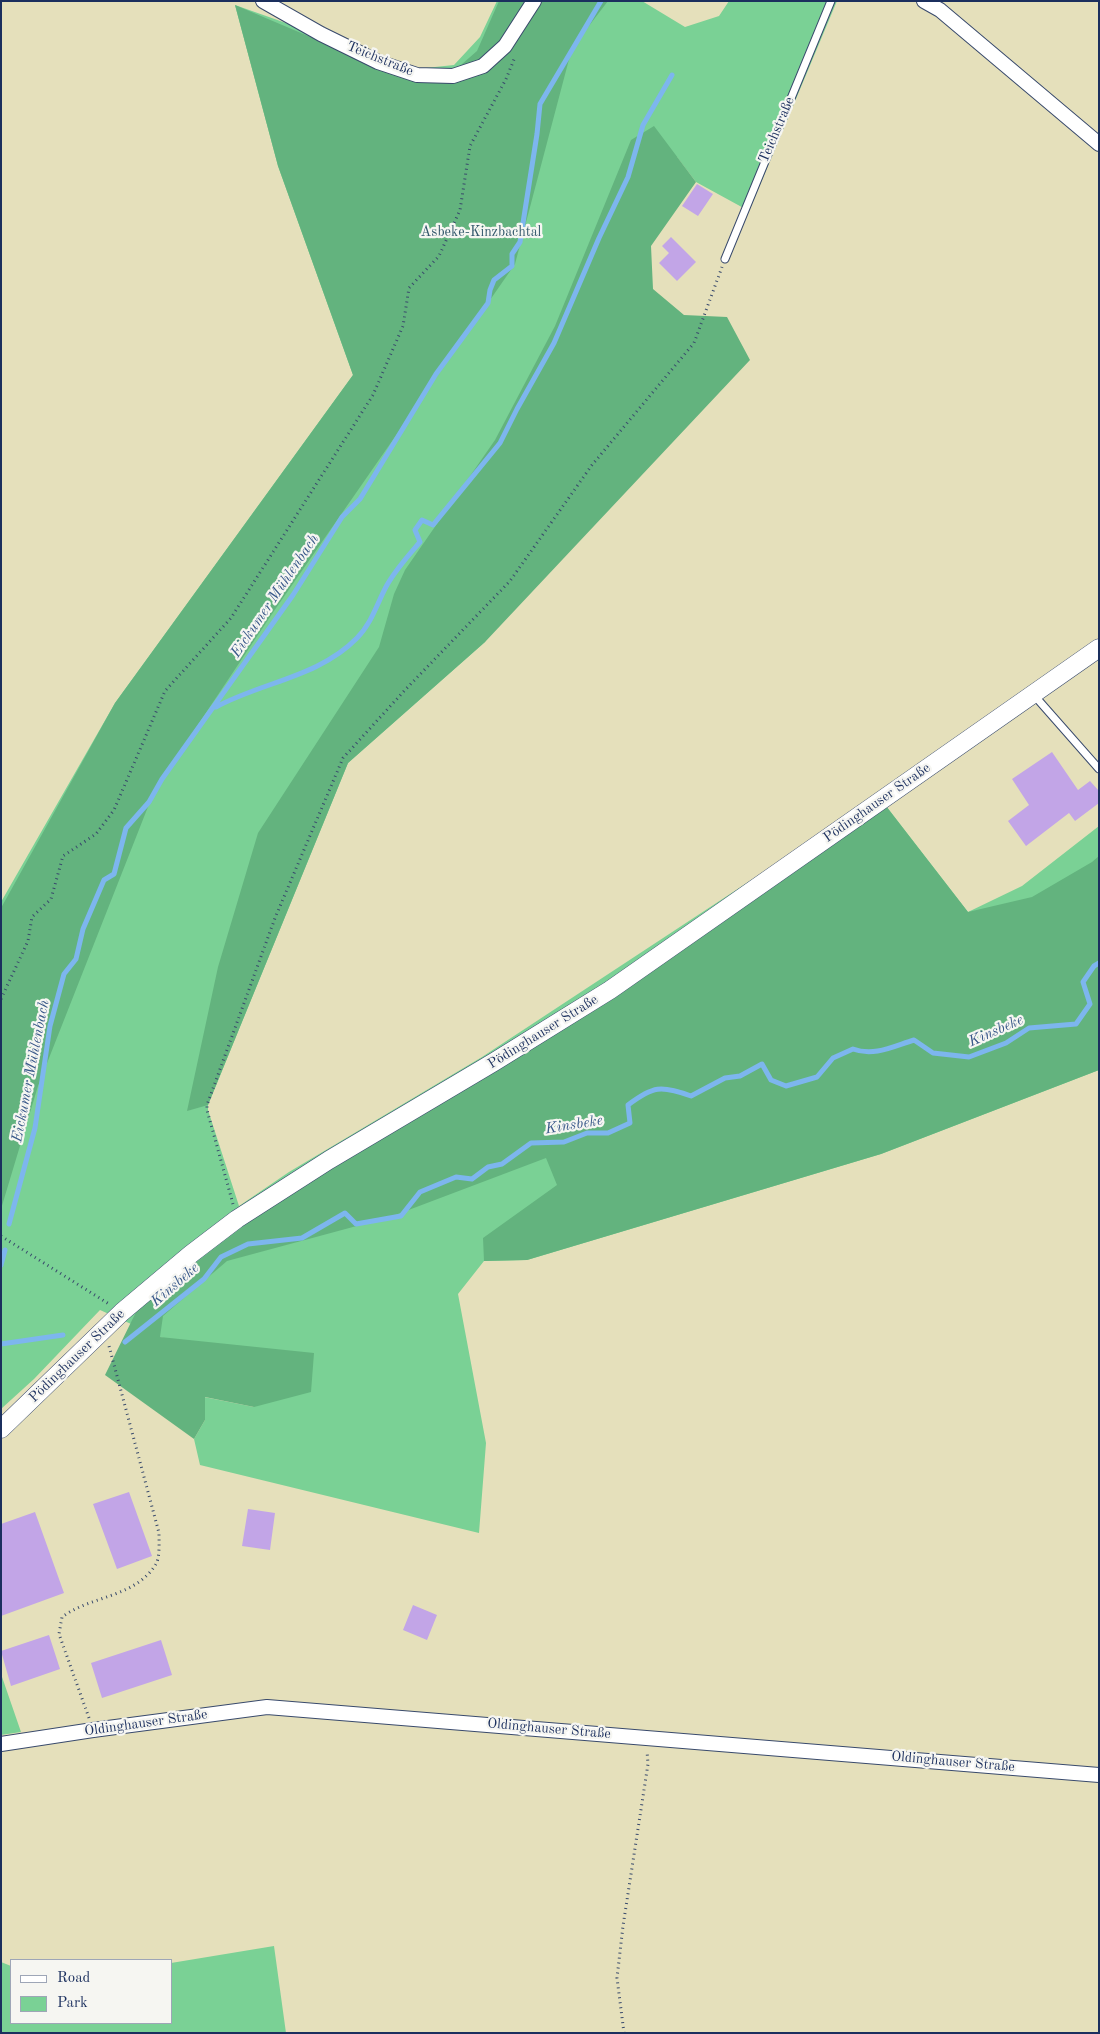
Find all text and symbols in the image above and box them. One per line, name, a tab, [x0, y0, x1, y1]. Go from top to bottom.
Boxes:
street label: Teichstraße	[344, 38, 416, 80]
street label: Teichstraße	[756, 94, 798, 166]
park label: Asbeke-Kinzbachtal	[421, 224, 541, 240]
water label: Eickumer Mühlenbach	[227, 531, 323, 661]
street label: Pödinghauser Straße	[820, 760, 934, 846]
street label: Pödinghauser Straße	[485, 991, 601, 1073]
water label: Eickumer Mühlenbach	[8, 998, 54, 1144]
water label: Kinsbeke	[966, 1011, 1026, 1051]
water label: Kinsbeke	[544, 1112, 604, 1138]
water label: Kinsbeke	[147, 1259, 203, 1311]
street label: Pödinghauser Straße	[26, 1306, 128, 1406]
street label: Oldinghauser Straße	[83, 1706, 209, 1740]
street label: Oldinghauser Straße	[486, 1715, 612, 1743]
street label: Oldinghauser Straße	[890, 1748, 1016, 1776]
legend	[10, 1959, 172, 2024]
text: Road	[57, 1971, 90, 1986]
text: Park	[57, 1996, 88, 2011]

